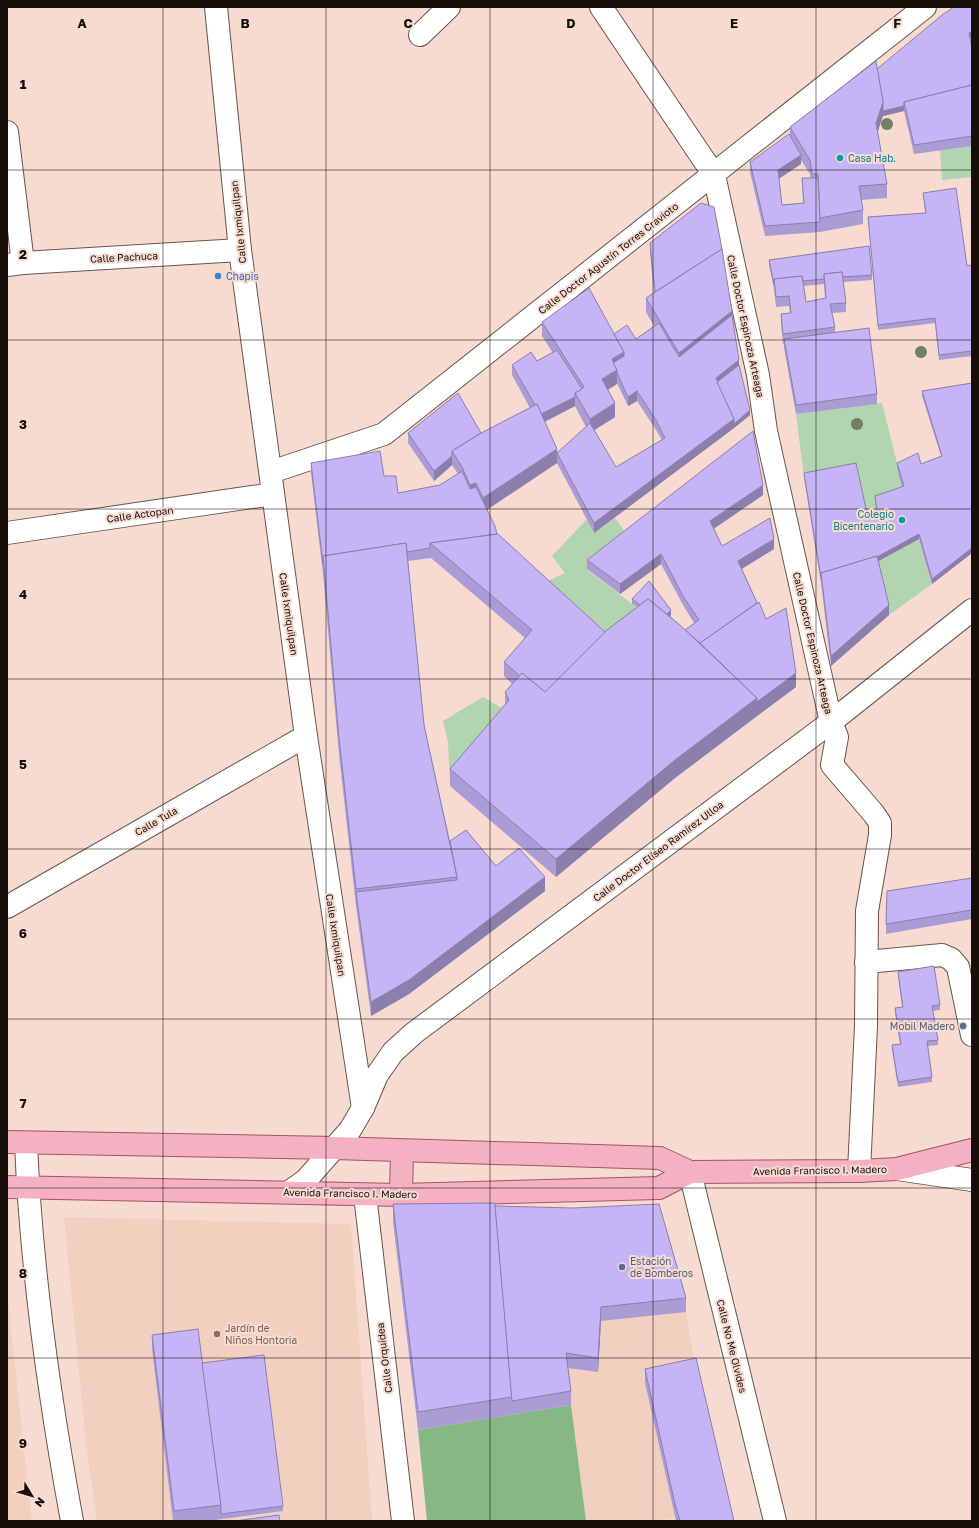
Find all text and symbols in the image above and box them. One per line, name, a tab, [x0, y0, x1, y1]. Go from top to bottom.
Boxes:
text: A	[77, 15, 87, 31]
text: B	[240, 15, 250, 31]
text: C	[403, 15, 413, 31]
text: D	[566, 15, 576, 31]
text: E	[730, 15, 738, 31]
text: F	[893, 15, 901, 31]
text: 1	[20, 76, 27, 92]
place label: Casa Hab.	[848, 152, 896, 164]
marker: Casa Hab.	[835, 153, 845, 163]
street label: Calle Ixmiquilpan	[228, 180, 248, 264]
street label: Calle Doctor Agustín Torres Cravioto	[536, 200, 680, 316]
text: 2	[19, 246, 27, 262]
street label: Calle Pachuca	[90, 249, 158, 265]
street label: Calle Doctor Espinoza Arteaga	[725, 254, 767, 398]
place label: Chapis	[226, 270, 259, 282]
marker: Chapis	[213, 271, 223, 281]
text: 3	[19, 416, 27, 432]
street label: Calle Actopan	[106, 503, 174, 525]
place label: Colegio Bicentenario	[833, 508, 894, 532]
marker: Colegio Bicentenario	[897, 515, 907, 525]
street label: Calle Doctor Espinoza Arteaga	[791, 571, 835, 715]
street label: Calle Ixmiquilpan	[277, 572, 301, 656]
text: 4	[19, 586, 27, 602]
text: 5	[19, 756, 27, 772]
street label: Calle Doctor Elíseo Ramírez Ulloa	[591, 798, 725, 904]
street label: Calle Tula	[133, 804, 179, 838]
street label: Calle Ixmiquilpan	[324, 893, 348, 977]
text: 6	[19, 925, 27, 941]
place label: Mobil Madero	[890, 1020, 955, 1032]
marker: Mobil Madero	[958, 1021, 968, 1031]
text: 7	[19, 1095, 27, 1111]
street label: Avenida Francisco I. Madero	[753, 1163, 887, 1177]
street label: Avenida Francisco I. Madero	[283, 1186, 417, 1200]
place label: Estación de Bomberos	[630, 1255, 693, 1279]
marker: Estación de Bomberos	[617, 1262, 627, 1272]
text: 8	[19, 1265, 27, 1281]
street label: Calle No Me Olvides	[715, 1298, 749, 1394]
place label: Jardín de Niños Hontoria	[225, 1322, 297, 1346]
street label: Calle Orquídea	[374, 1322, 394, 1394]
marker: Jardín de Niños Hontoria	[212, 1329, 222, 1339]
text: 9	[19, 1435, 27, 1451]
north arrow	[12, 1476, 52, 1516]
text: N	[33, 1495, 48, 1510]

